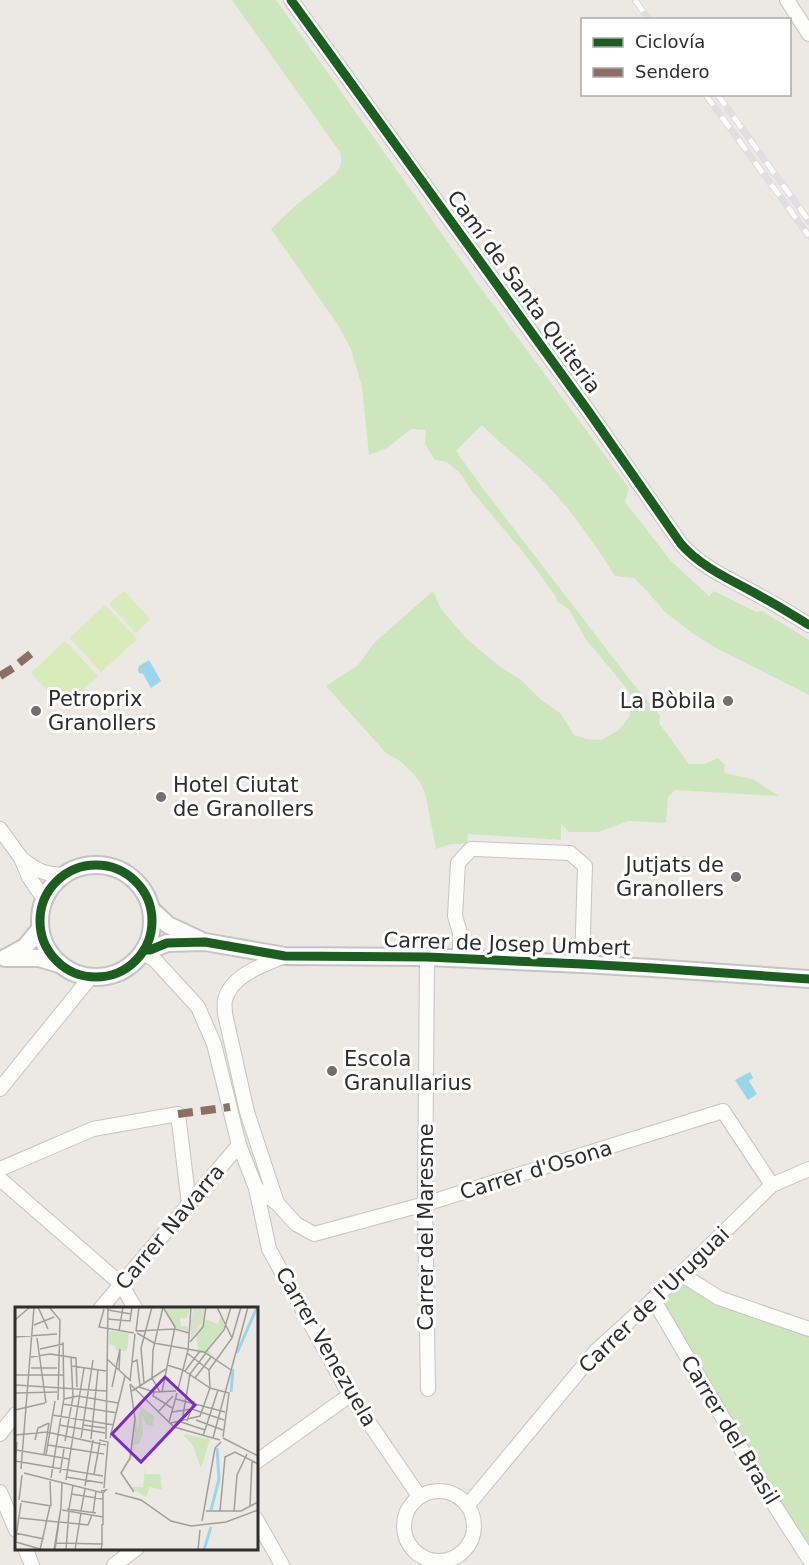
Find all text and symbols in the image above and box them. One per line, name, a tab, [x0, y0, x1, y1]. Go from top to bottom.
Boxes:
legend	[581, 18, 791, 96]
text: Ciclovía	[635, 31, 705, 52]
text: Sendero	[635, 61, 709, 82]
street label: Camí de Santa Quiteria	[442, 186, 606, 398]
place label: Petroprix Granollers	[48, 687, 156, 735]
place label: La Bòbila	[620, 689, 716, 713]
marker: La Bòbila	[721, 694, 735, 708]
marker: Petroprix Granollers	[29, 704, 43, 718]
place label: Hotel Ciutat de Granollers	[173, 773, 314, 821]
marker: Hotel Ciutat de Granollers	[154, 790, 168, 804]
place label: Jutjats de Granollers	[616, 853, 724, 901]
marker: Jutjats de Granollers	[729, 870, 743, 884]
street label: Carrer de Josep Umbert	[383, 928, 631, 960]
place label: Escola Granullarius	[344, 1047, 472, 1095]
marker: Escola Granullarius	[325, 1064, 339, 1078]
street label: Carrer del Maresme	[414, 1123, 438, 1331]
street label: Carrer d'Osona	[457, 1135, 615, 1205]
street label: Carrer Navarra	[111, 1160, 229, 1294]
street label: Carrer de l'Uruguai	[574, 1222, 734, 1378]
street label: Carrer Venezuela	[271, 1263, 381, 1431]
inset map	[15, 1307, 258, 1550]
street label: Carrer del Brasil	[676, 1351, 784, 1509]

